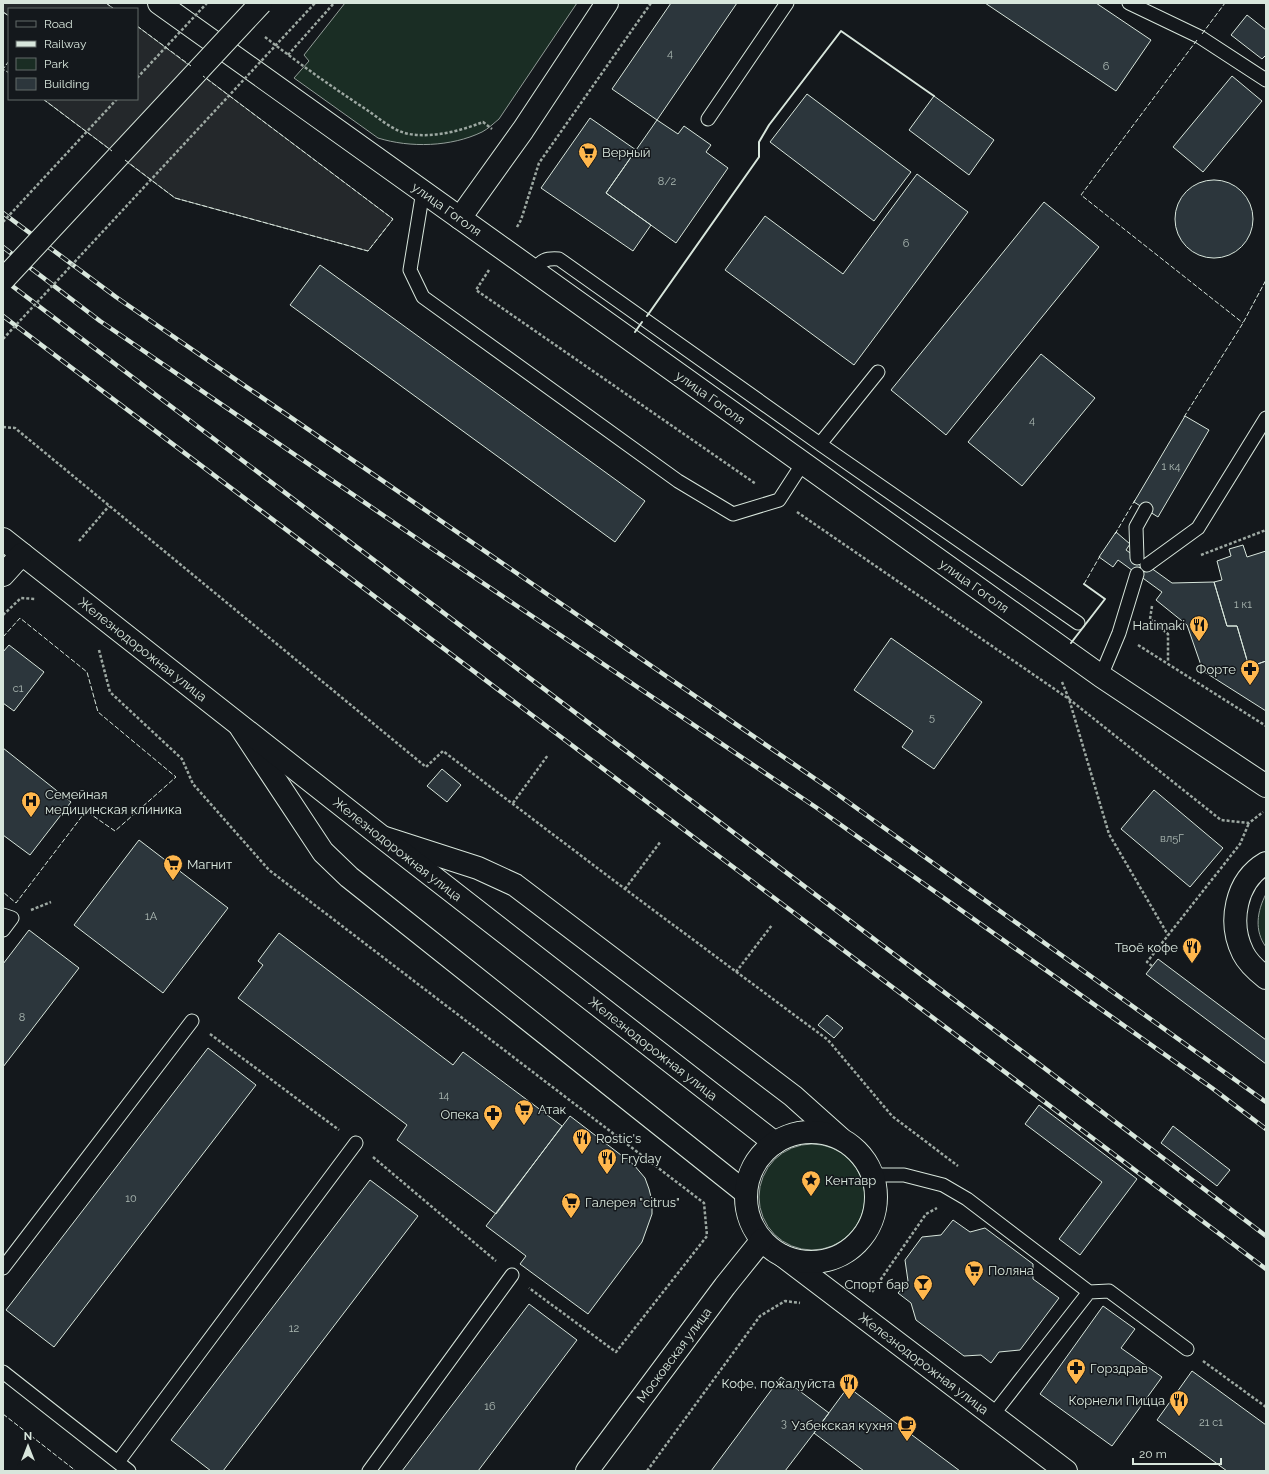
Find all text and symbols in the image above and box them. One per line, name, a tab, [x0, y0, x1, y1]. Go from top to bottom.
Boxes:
legend	[8, 8, 138, 100]
text: Road	[44, 17, 73, 31]
text: Railway	[44, 37, 87, 51]
house number: 4	[667, 47, 673, 60]
text: Park	[44, 57, 69, 71]
house number: 6	[1103, 60, 1110, 73]
text: Building	[44, 77, 90, 91]
supermarket icon: Верный	[577, 141, 599, 169]
place label: Верный	[602, 145, 650, 160]
house number: 8/2	[658, 175, 677, 188]
street label: улица Гоголя	[409, 179, 485, 239]
house number: 6	[903, 237, 910, 250]
street label: улица Гоголя	[673, 367, 748, 427]
house number: 4	[1029, 414, 1035, 427]
house number: 1 к4	[1161, 460, 1181, 473]
street label: улица Гоголя	[937, 556, 1012, 615]
street label: Железнодорожная улица	[76, 594, 210, 704]
house number: 1 к1	[1234, 598, 1252, 611]
restaurant icon: Hatimaki	[1188, 614, 1210, 642]
place label: Hatimaki	[1132, 618, 1185, 633]
pharmacy icon: Форте	[1239, 658, 1261, 686]
place label: Форте	[1196, 662, 1236, 677]
house number: с1	[13, 682, 24, 695]
house number: 5	[929, 711, 935, 724]
place label: Семейная медицинская клиника	[45, 787, 182, 817]
hospital icon: Семейная медицинская клиника	[20, 790, 42, 818]
street label: Железнодорожная улица	[331, 794, 465, 904]
house number: вл5Г	[1160, 832, 1184, 845]
supermarket icon: Магнит	[162, 853, 184, 881]
place label: Магнит	[187, 857, 232, 872]
house number: 1А	[145, 910, 158, 923]
restaurant icon: Твоё кофе	[1181, 936, 1203, 964]
place label: Твоё кофе	[1115, 940, 1178, 955]
street label: Железнодорожная улица	[586, 994, 721, 1103]
house number: 8	[19, 1011, 25, 1024]
house number: 14	[439, 1089, 449, 1102]
supermarket icon: Атак	[513, 1098, 535, 1126]
place label: Атак	[538, 1102, 566, 1117]
pharmacy icon: Опека	[482, 1103, 504, 1131]
place label: Опека	[440, 1107, 479, 1122]
restaurant icon: Rostic's	[571, 1127, 593, 1155]
place label: Rostic's	[596, 1131, 641, 1146]
restaurant icon: Fryday	[596, 1147, 618, 1175]
place label: Fryday	[621, 1151, 662, 1166]
place icon: Кентавр	[800, 1169, 822, 1197]
place label: Кентавр	[825, 1173, 876, 1188]
supermarket icon: Галерея "citrus"	[560, 1191, 582, 1219]
house number: 10	[125, 1192, 137, 1205]
place label: Галерея "citrus"	[585, 1195, 680, 1210]
supermarket icon: Поляна	[963, 1259, 985, 1287]
place label: Поляна	[988, 1263, 1034, 1278]
bar icon: Спорт бар	[912, 1273, 934, 1301]
place label: Спорт бар	[844, 1277, 909, 1292]
street label: Московская улица	[633, 1304, 714, 1405]
street label: Железнодорожная улица	[856, 1309, 992, 1417]
house number: 12	[289, 1322, 299, 1335]
pharmacy icon: Горздрав	[1065, 1357, 1087, 1385]
place label: Горздрав	[1090, 1361, 1148, 1376]
restaurant icon: Кофе, пожалуйста	[838, 1372, 860, 1400]
place label: Кофе, пожалуйста	[721, 1376, 835, 1391]
restaurant icon: Корнели Пицца	[1168, 1389, 1190, 1417]
place label: Корнели Пицца	[1069, 1393, 1165, 1408]
house number: 16	[484, 1400, 496, 1413]
cafe icon: Узбекская кухня	[896, 1414, 918, 1442]
house number: 21 с1	[1199, 1416, 1223, 1429]
house number: 3	[781, 1417, 787, 1430]
place label: Узбекская кухня	[791, 1418, 893, 1433]
north arrow	[8, 1426, 48, 1466]
text: N	[24, 1430, 32, 1443]
scale bar	[1133, 1440, 1221, 1466]
text: 20 m	[1139, 1447, 1167, 1461]

